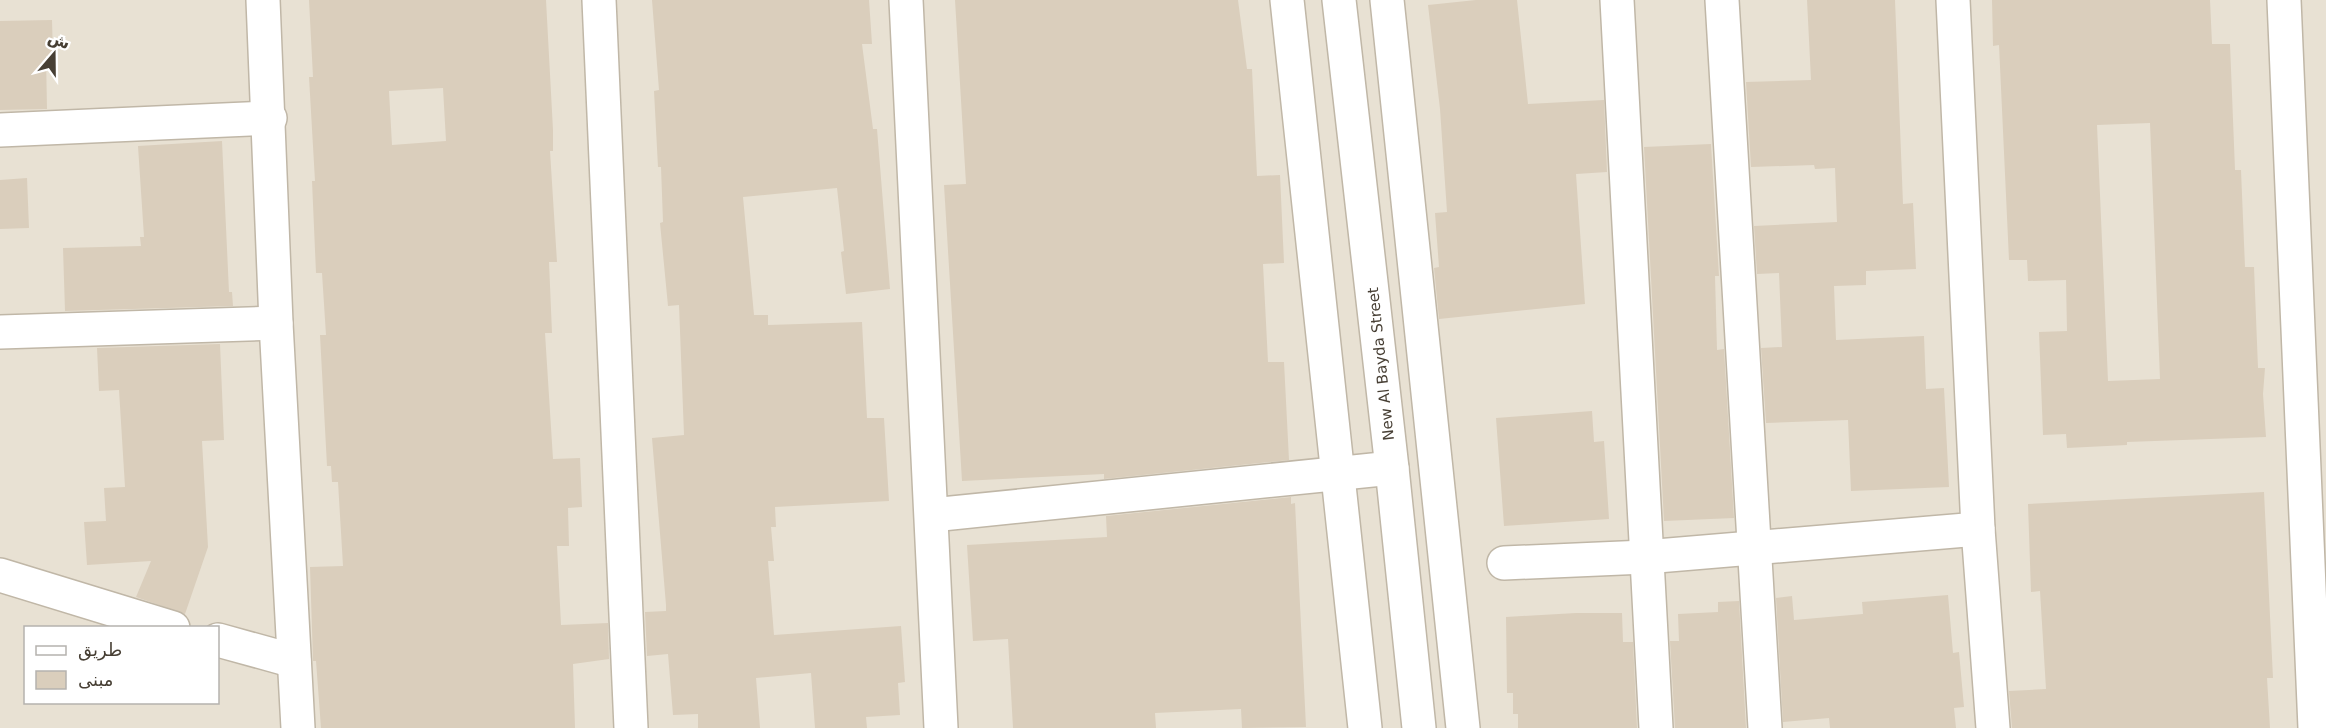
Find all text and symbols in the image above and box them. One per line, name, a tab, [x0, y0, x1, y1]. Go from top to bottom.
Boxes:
north arrow	[24, 24, 84, 84]
text: ش	[45, 28, 73, 53]
street label: New Al Bayda Street	[1364, 286, 1398, 442]
legend	[24, 626, 219, 704]
text: طريق	[78, 639, 122, 661]
text: مبنى	[78, 669, 114, 690]

